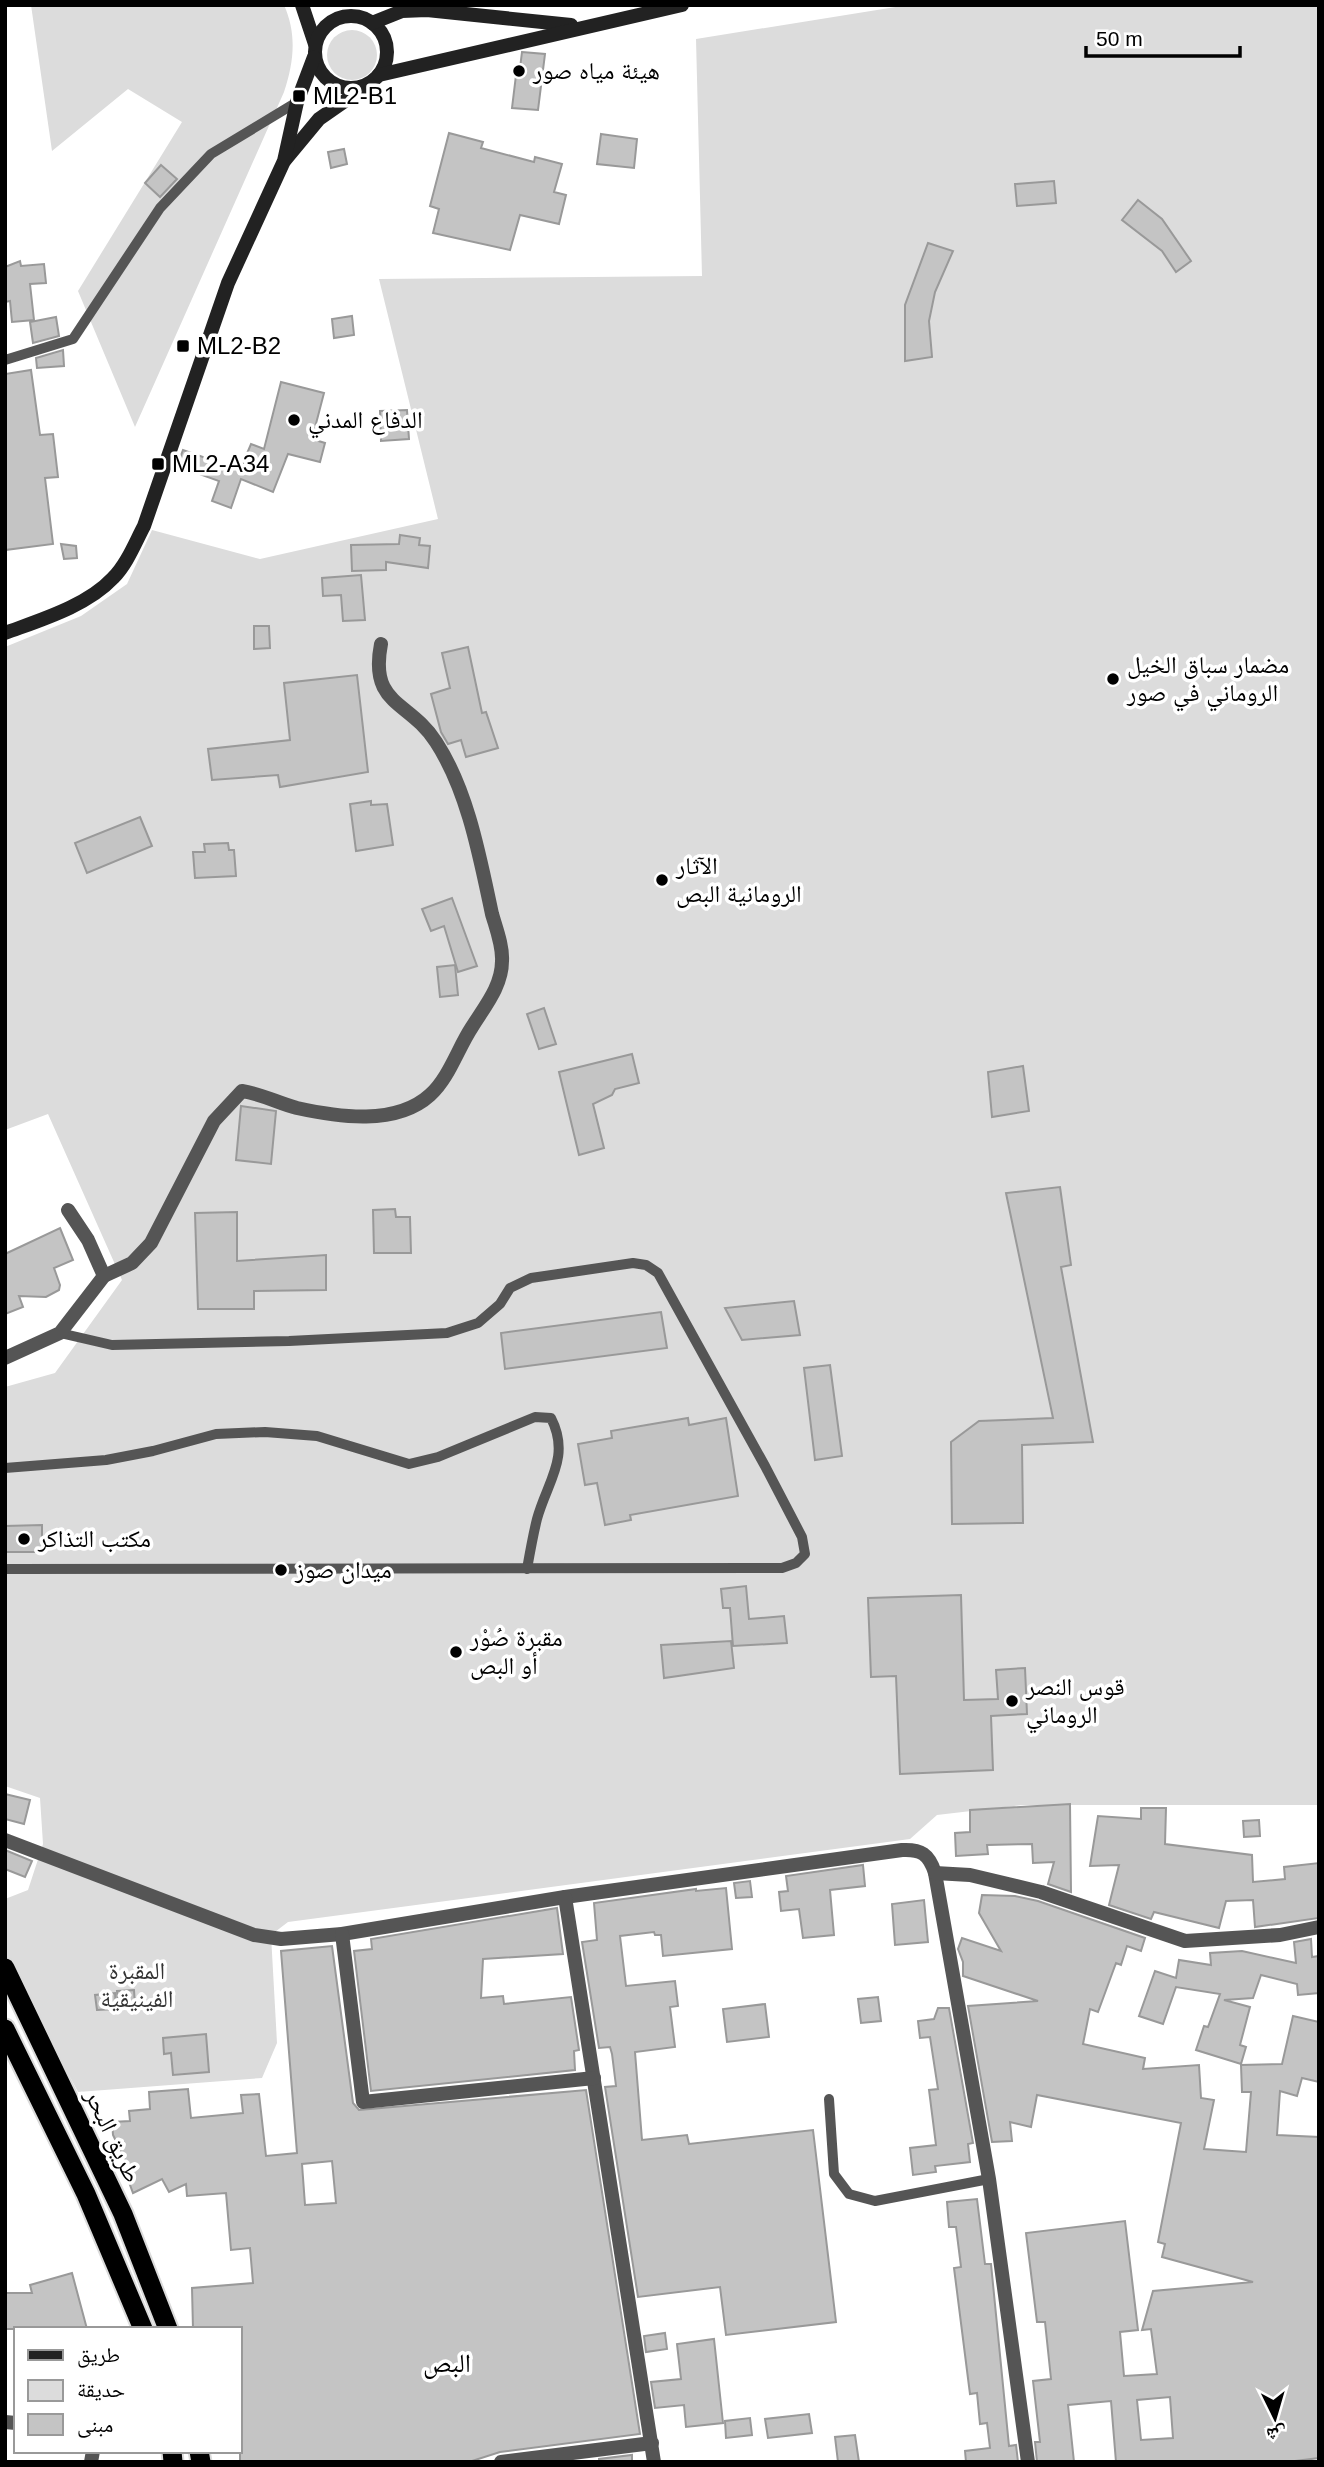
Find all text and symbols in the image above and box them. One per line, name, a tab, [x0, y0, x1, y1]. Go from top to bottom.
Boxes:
scale bar	[1086, 14, 1240, 58]
text: 50 m	[1096, 27, 1143, 50]
place label: هيئة مياه صور	[532, 57, 660, 84]
marker: هيئة مياه صور	[511, 63, 527, 79]
place label: ML2-B1	[313, 82, 397, 109]
marker: ML2-B1	[291, 88, 307, 104]
place label: ML2-B2	[197, 332, 281, 359]
marker: ML2-B2	[175, 338, 191, 354]
place label: الدفاع المدني	[308, 406, 423, 439]
marker: الدفاع المدني	[286, 412, 302, 428]
place label: ML2-A34	[172, 450, 269, 477]
marker: ML2-A34	[150, 456, 166, 472]
place label: مضمار سباق الخيل الروماني في صور	[1126, 651, 1289, 712]
marker: مضمار سباق الخيل الروماني في صور	[1105, 671, 1121, 687]
place label: الآثار الرومانية البص	[675, 852, 802, 908]
marker: الآثار الرومانية البص	[654, 872, 670, 888]
place label: مكتب التذاكر	[37, 1525, 151, 1553]
marker: مكتب التذاكر	[16, 1531, 32, 1547]
place label: ميدان صوز	[294, 1556, 392, 1584]
marker: ميدان صوز	[273, 1562, 289, 1578]
place label: مقبرة صُوْر أو البص	[469, 1624, 563, 1680]
marker: مقبرة صُوْر أو البص	[448, 1644, 464, 1660]
place label: قوس النصر الروماني	[1025, 1673, 1124, 1734]
marker: قوس النصر الروماني	[1004, 1693, 1020, 1709]
park label: المقبرة الفينيقية	[100, 1957, 174, 2012]
street label: طريق البحر	[79, 2084, 147, 2187]
legend	[14, 2327, 242, 2453]
text: طريق	[77, 2343, 120, 2368]
district label: البص	[423, 2348, 471, 2379]
text: حديقة	[77, 2378, 125, 2401]
north arrow	[1240, 2383, 1310, 2453]
text: مبنى	[77, 2413, 113, 2438]
text: ش	[1265, 2422, 1287, 2446]

